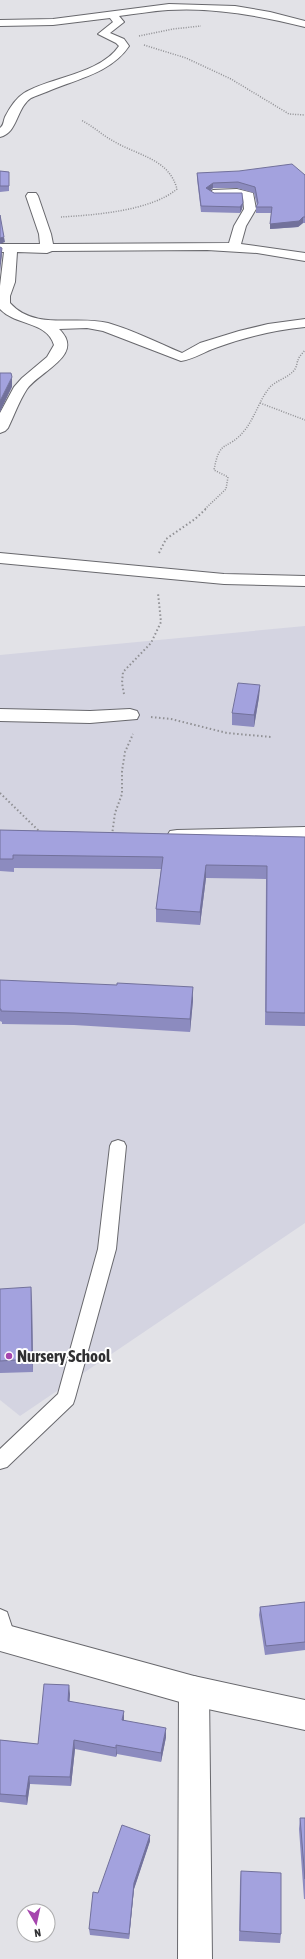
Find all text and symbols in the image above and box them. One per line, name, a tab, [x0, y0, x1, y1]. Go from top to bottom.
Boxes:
place label: Nursery School	[17, 1346, 111, 1366]
marker: Nursery School	[4, 1351, 14, 1361]
north arrow	[16, 1903, 56, 1943]
text: N	[33, 1926, 42, 1939]

